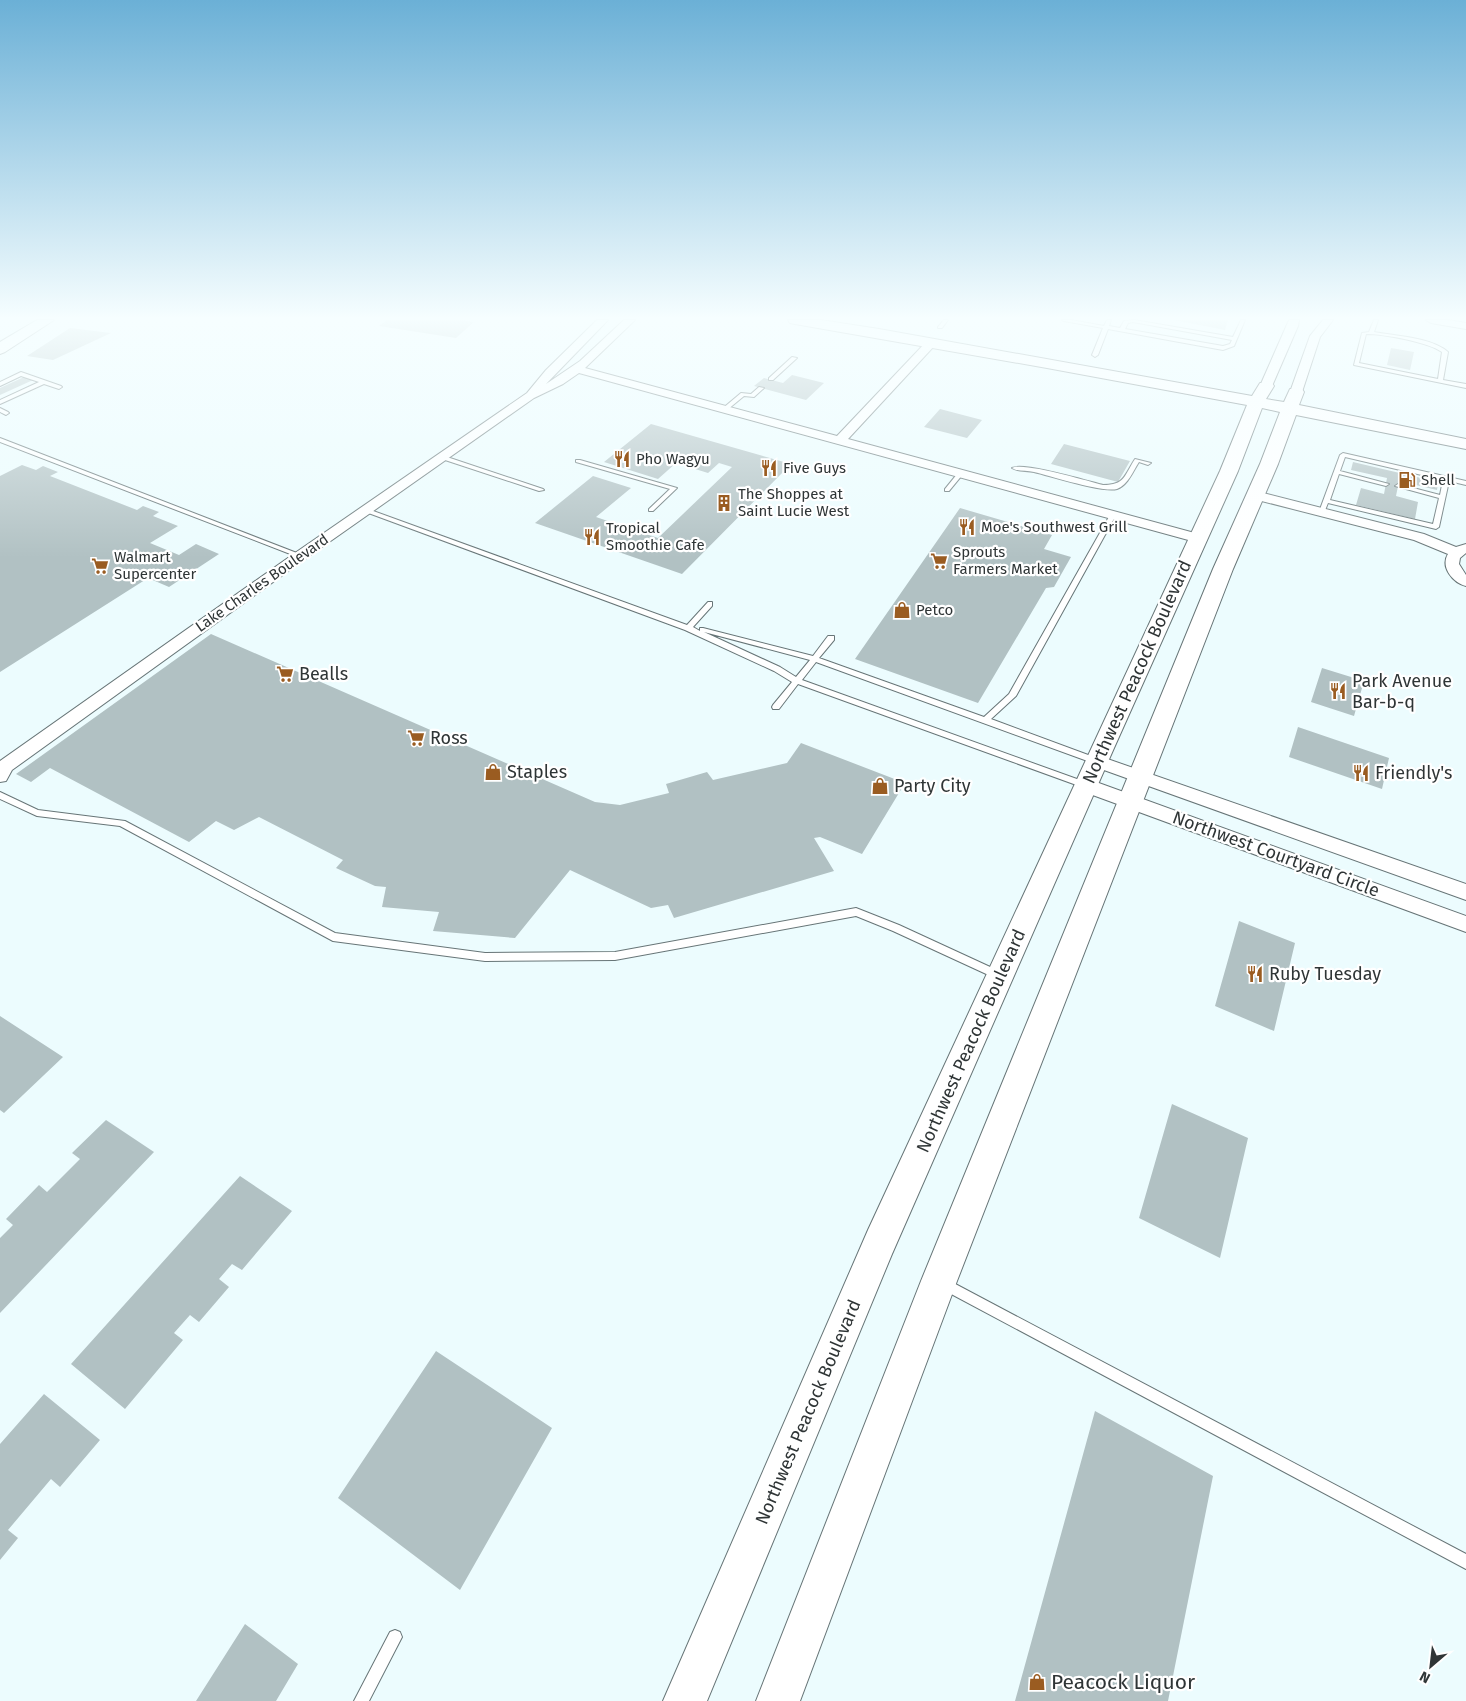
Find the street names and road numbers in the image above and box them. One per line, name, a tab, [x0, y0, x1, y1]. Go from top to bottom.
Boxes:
street label: Lake Charles Boulevard	[192, 530, 332, 636]
street label: Northwest Peacock Boulevard	[1078, 557, 1196, 787]
street label: Northwest Courtyard Circle	[1169, 806, 1383, 902]
street label: Northwest Peacock Boulevard	[912, 926, 1030, 1156]
street label: Northwest Peacock Boulevard	[751, 1296, 865, 1528]

